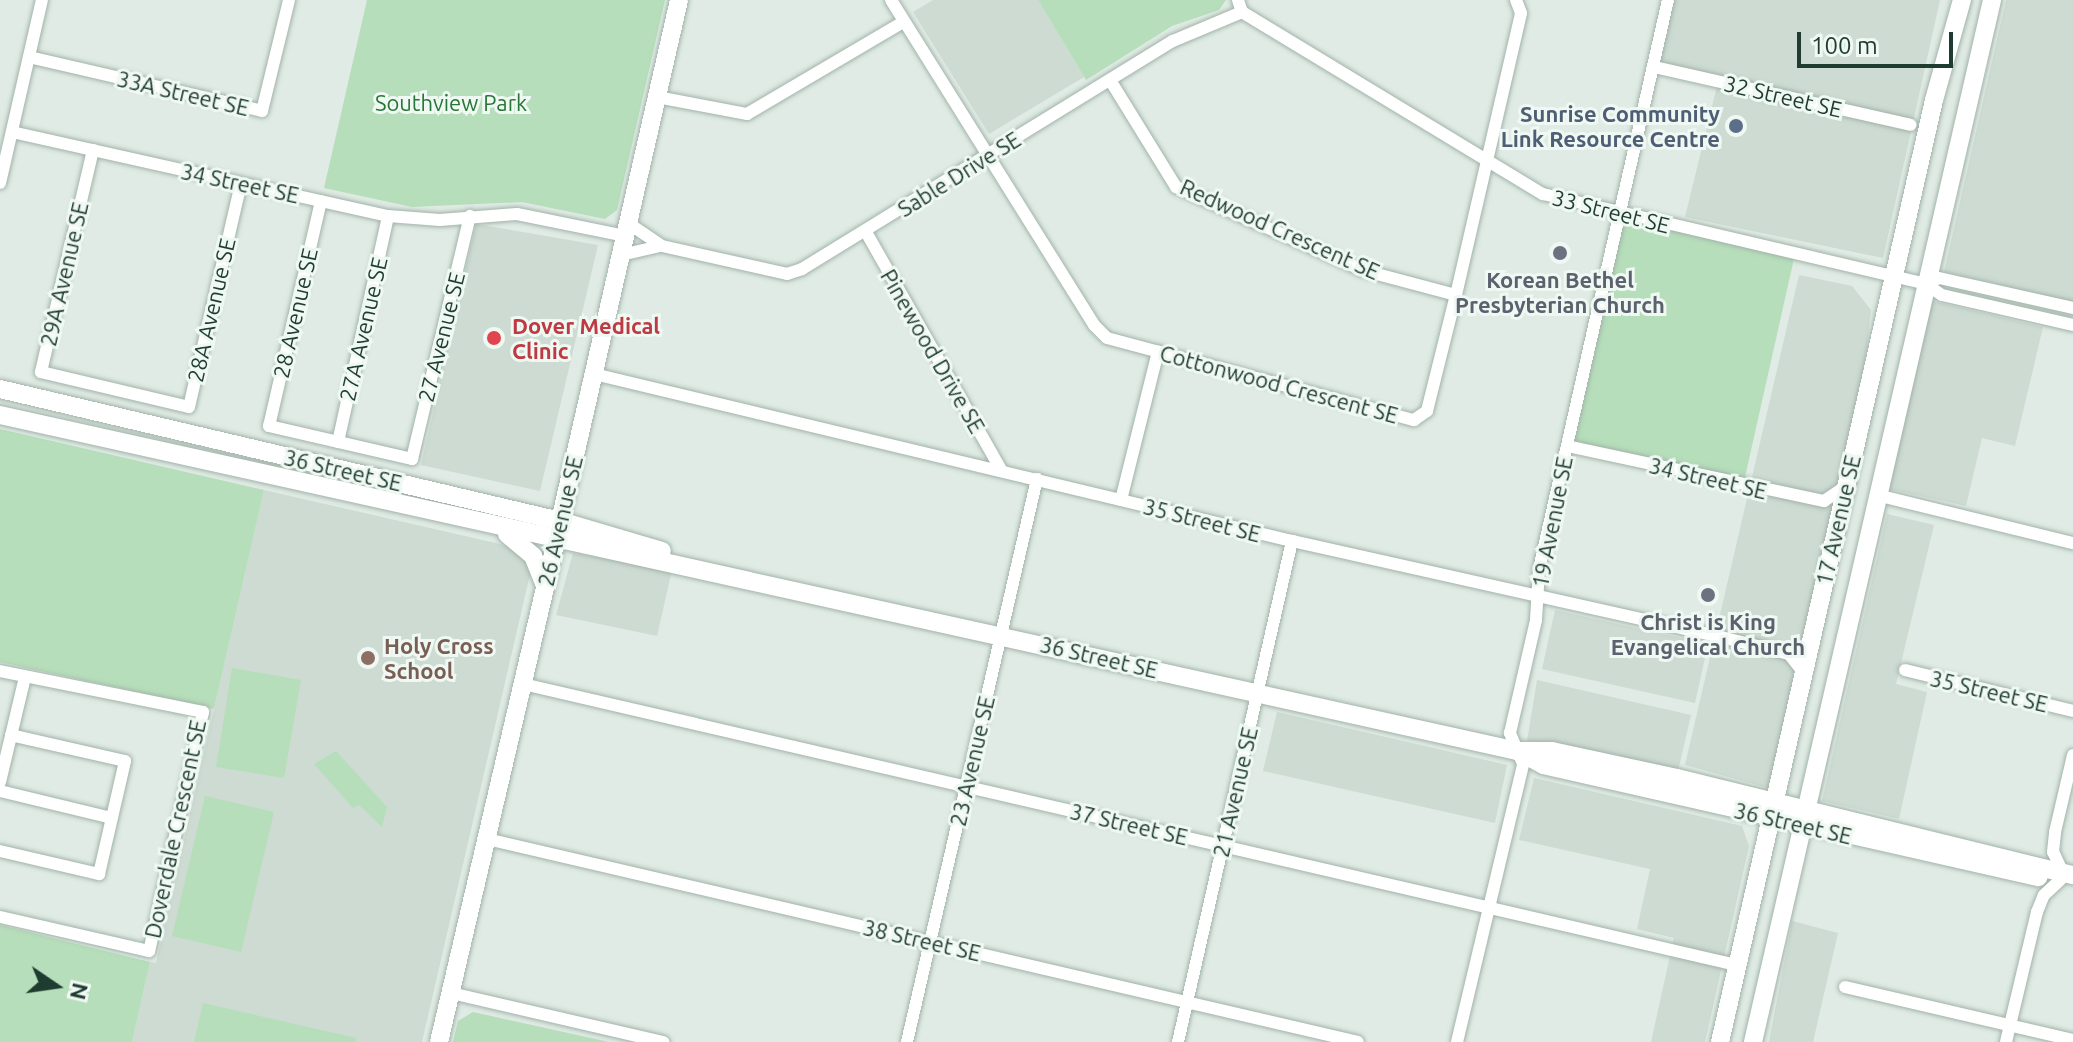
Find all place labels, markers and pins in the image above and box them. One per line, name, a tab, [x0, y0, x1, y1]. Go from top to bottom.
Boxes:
place label: Sunrise Community Link Resource Centre	[1501, 100, 1720, 152]
marker: Sunrise Community Link Resource Centre	[1727, 117, 1745, 135]
marker: Korean Bethel Presbyterian Church	[1551, 244, 1569, 262]
place label: Korean Bethel Presbyterian Church	[1455, 266, 1665, 318]
place label: Dover Medical Clinic	[512, 312, 660, 364]
marker: Dover Medical Clinic	[483, 327, 505, 349]
marker: Christ is King Evangelical Church	[1699, 586, 1717, 604]
place label: Christ is King Evangelical Church	[1611, 608, 1805, 660]
place label: Holy Cross School	[384, 632, 494, 684]
marker: Holy Cross School	[359, 649, 377, 667]

